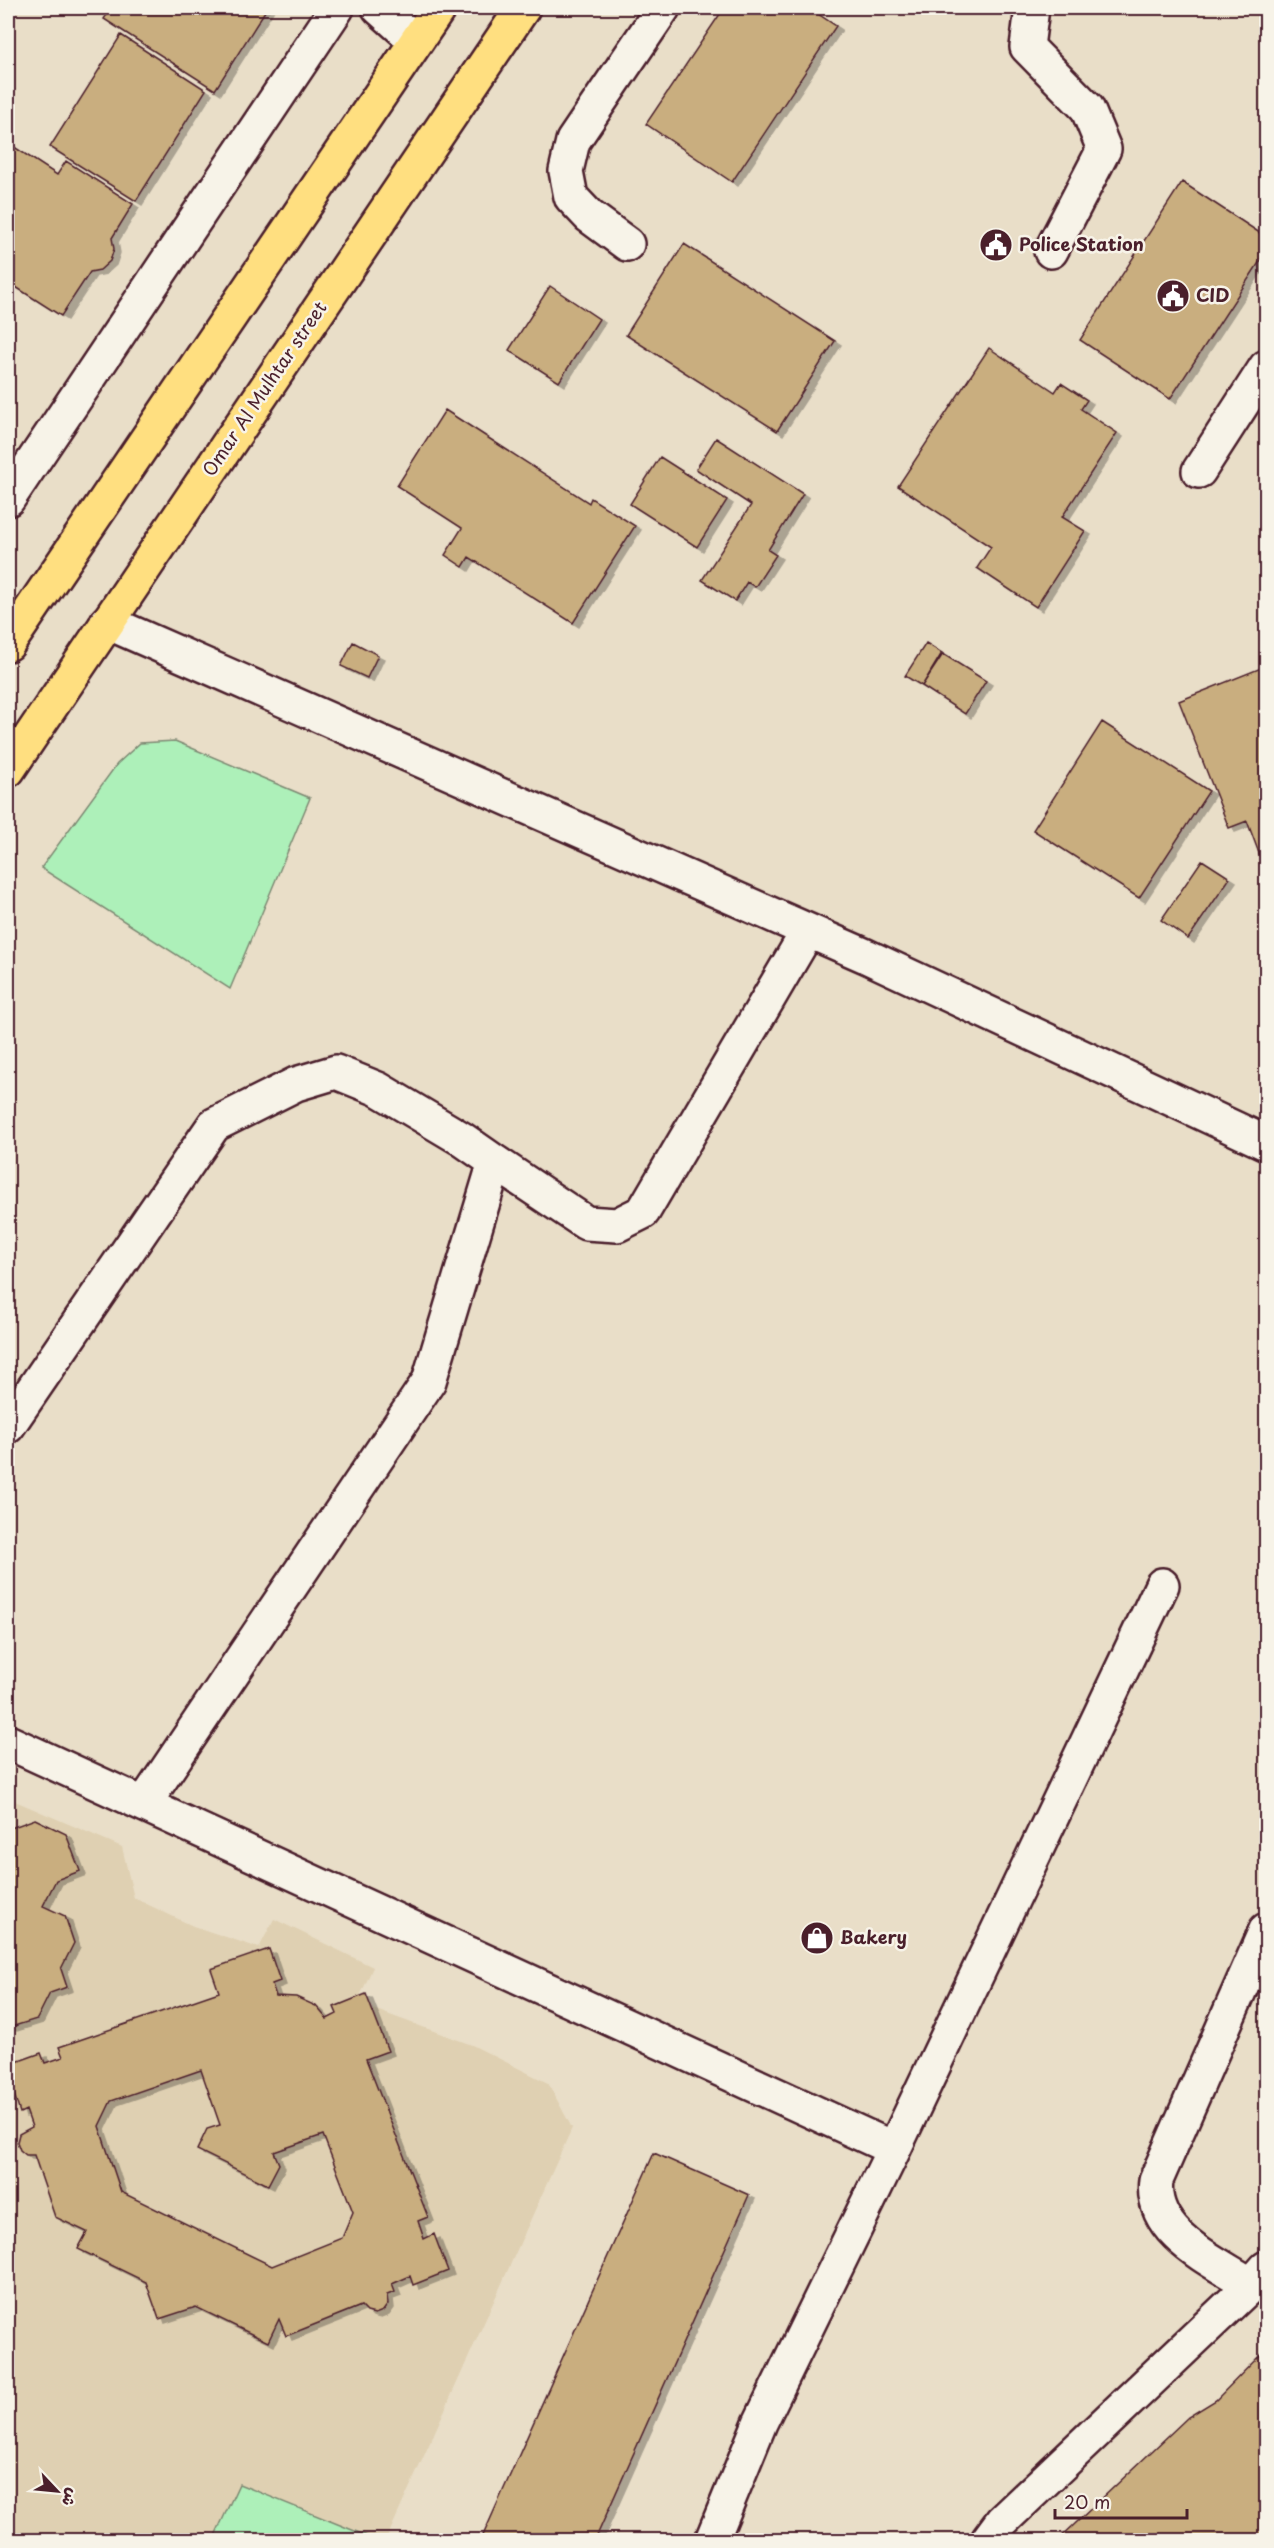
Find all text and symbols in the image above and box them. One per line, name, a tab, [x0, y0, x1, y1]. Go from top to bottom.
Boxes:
public building icon: Police Station	[978, 227, 1014, 263]
place label: Police Station	[1019, 230, 1144, 257]
public building icon: CID	[1155, 278, 1191, 314]
place label: CID	[1196, 281, 1230, 308]
street label: Omar Al Mulhtar street	[195, 295, 332, 481]
shop icon: Bakery	[799, 1920, 835, 1956]
place label: Bakery	[840, 1923, 907, 1950]
north arrow	[27, 2461, 87, 2521]
scale bar	[1055, 2482, 1187, 2520]
text: ش	[57, 2485, 86, 2511]
text: 20 m	[1064, 2488, 1110, 2515]

